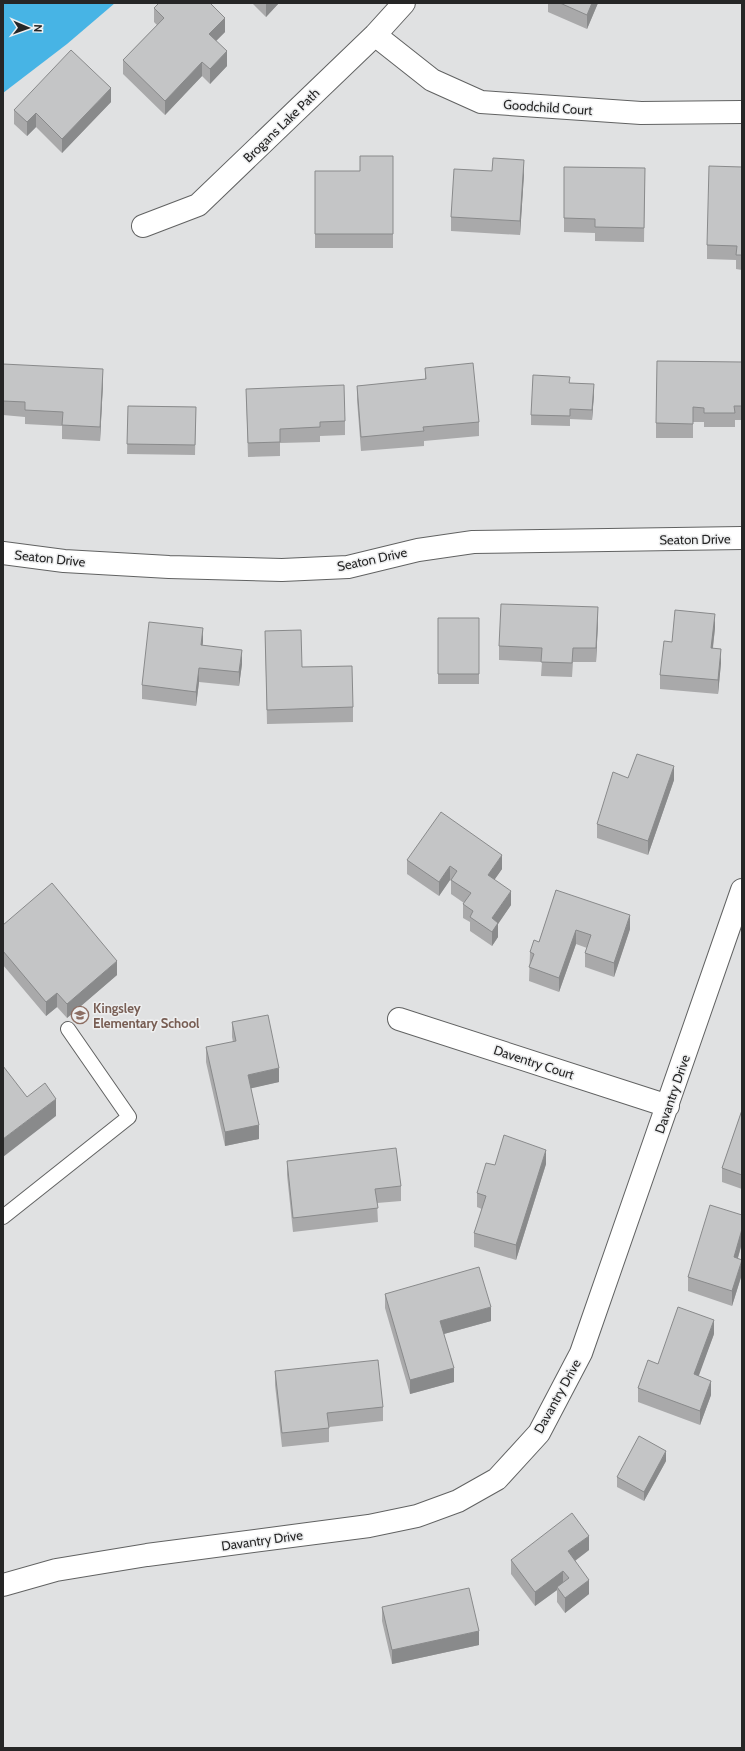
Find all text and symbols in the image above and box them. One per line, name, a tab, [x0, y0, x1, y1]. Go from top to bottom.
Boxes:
north arrow	[8, 8, 48, 48]
text: N	[31, 24, 45, 32]
street label: Brogans Lake Path	[240, 85, 322, 165]
street label: Goodchild Court	[503, 96, 594, 118]
street label: Seaton Drive	[659, 530, 731, 548]
street label: Seaton Drive	[336, 544, 409, 574]
street label: Seaton Drive	[14, 546, 87, 570]
place label: Kingsley Elementary School	[93, 1000, 200, 1031]
school or university icon: Kingsley Elementary School	[70, 1005, 90, 1025]
street label: Daventry Court	[492, 1041, 577, 1083]
street label: Davantry Drive	[651, 1052, 693, 1135]
street label: Davantry Drive	[530, 1356, 584, 1436]
street label: Davantry Drive	[220, 1526, 304, 1554]

